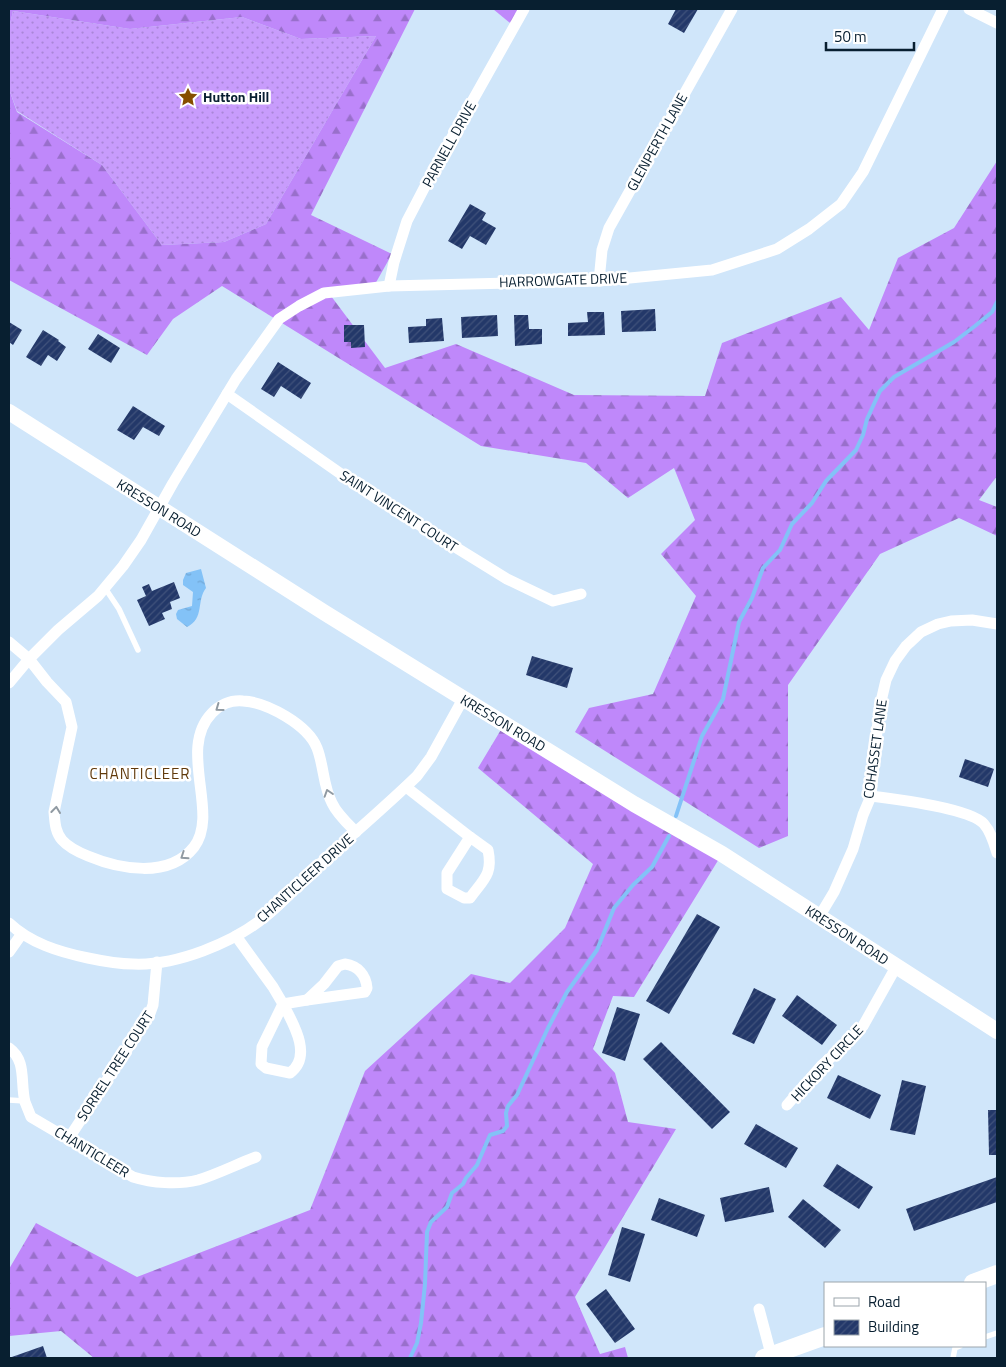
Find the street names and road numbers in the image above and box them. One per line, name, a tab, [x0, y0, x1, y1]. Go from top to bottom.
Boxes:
street label: GLENPERTH LANE	[621, 89, 692, 195]
street label: PARNELL DRIVE	[416, 97, 481, 191]
street label: HARROWGATE DRIVE	[499, 267, 628, 292]
street label: SAINT VINCENT COURT	[336, 464, 463, 557]
street label: KRESSON ROAD	[113, 473, 206, 542]
street label: KRESSON ROAD	[457, 689, 550, 756]
street label: COHASSET LANE	[857, 698, 892, 800]
street label: CHANTICLEER DRIVE	[251, 828, 358, 927]
street label: KRESSON ROAD	[801, 900, 893, 970]
street label: SORREL TREE COURT	[71, 1006, 159, 1125]
street label: HICKORY CIRCLE	[785, 1019, 868, 1106]
street label: CHANTICLEER	[51, 1121, 134, 1182]

